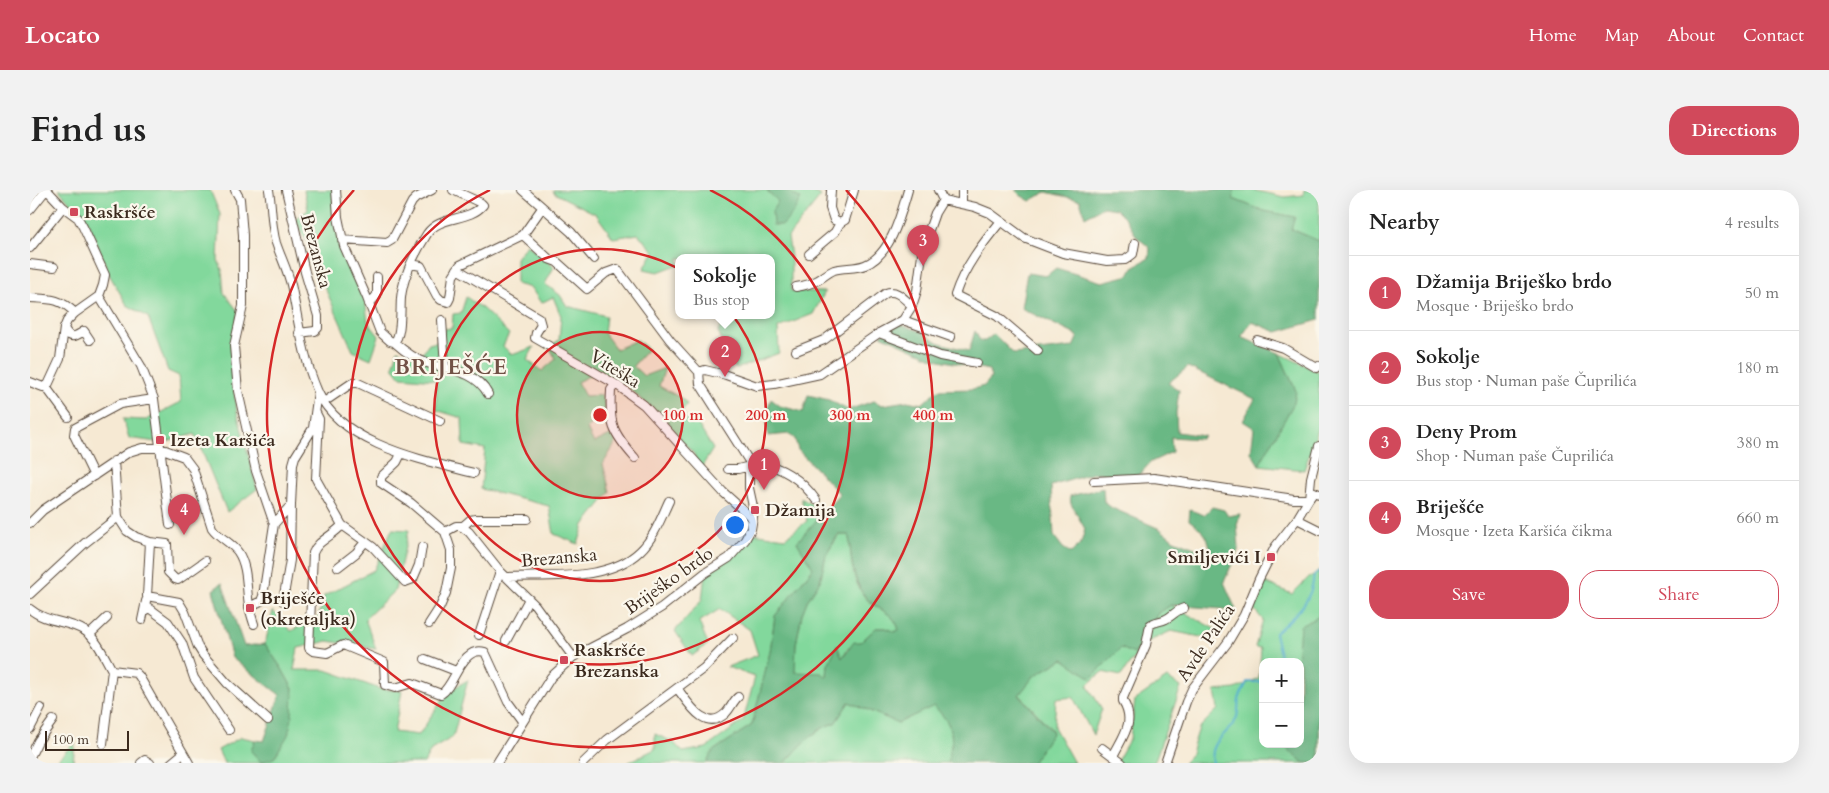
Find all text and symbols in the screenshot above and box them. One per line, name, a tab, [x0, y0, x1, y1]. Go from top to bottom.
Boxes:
text: Locato	[25, 19, 100, 52]
text: Home	[1529, 23, 1577, 48]
text: Map	[1605, 23, 1639, 48]
text: About	[1667, 23, 1715, 48]
text: Contact	[1743, 23, 1804, 48]
text: Find us	[30, 106, 146, 154]
button: Directions	[1669, 106, 1799, 155]
place label: Raskršće	[84, 200, 156, 225]
marker: Raskršće	[68, 206, 80, 218]
text: Nearby	[1369, 208, 1440, 237]
street label: Brezanska	[294, 211, 338, 291]
text: 4 results	[1725, 212, 1779, 234]
pin: 3	[907, 225, 939, 266]
popup	[675, 254, 775, 319]
text: Sokolje	[693, 263, 757, 289]
text: Džamija Briješko brdo	[1416, 269, 1612, 295]
text: 1	[1381, 282, 1389, 304]
text: 50 m	[1745, 282, 1779, 304]
text: Bus stop	[693, 289, 750, 311]
text: Mosque · Briješko brdo	[1416, 295, 1574, 317]
pin: 2	[709, 336, 741, 377]
street label: Viteška	[585, 344, 645, 394]
text: Sokolje	[1416, 344, 1480, 370]
district label: BRIJEŠĆE	[394, 352, 508, 382]
text: 2	[1381, 357, 1389, 379]
text: 180 m	[1737, 357, 1779, 379]
text: Bus stop · Numan paše Čuprilića	[1416, 370, 1637, 392]
text: 100 m	[663, 405, 704, 425]
text: 200 m	[746, 405, 787, 425]
text: 300 m	[830, 405, 871, 425]
text: 400 m	[913, 405, 954, 425]
centre of rings	[591, 406, 609, 424]
text: Deny Prom	[1416, 419, 1517, 445]
place label: Izeta Karšića	[170, 428, 276, 453]
text: 3	[1381, 432, 1389, 454]
text: 380 m	[1737, 432, 1779, 454]
marker: Izeta Karšića	[154, 434, 166, 446]
text: Shop · Numan paše Čuprilića	[1416, 445, 1614, 467]
pin: 1	[748, 449, 780, 490]
pin: 4	[168, 494, 200, 535]
text: Briješće	[1416, 494, 1485, 520]
place label: Džamija	[765, 498, 835, 523]
marker: Džamija	[749, 504, 761, 516]
text: 4	[1381, 507, 1389, 529]
text: 660 m	[1737, 507, 1779, 529]
your location	[722, 512, 748, 538]
text: Mosque · Izeta Karšića čikma	[1416, 520, 1612, 542]
street label: Briješko brdo	[620, 541, 719, 621]
street label: Brezanska	[520, 542, 598, 574]
place label: Smiljevići I	[1168, 545, 1261, 570]
marker: Smiljevići I	[1265, 551, 1277, 563]
button: Save	[1369, 570, 1569, 619]
button: Share	[1579, 570, 1779, 619]
place label: Briješće (okretaljka)	[260, 586, 356, 632]
street label: Avde Palića	[1171, 599, 1241, 687]
marker: Briješće (okretaljka)	[244, 602, 256, 614]
place label: Raskršće Brezanska	[574, 638, 659, 684]
marker: Raskršće Brezanska	[558, 654, 570, 666]
map controls	[1259, 658, 1304, 748]
button: +	[1259, 658, 1304, 703]
button: −	[1259, 703, 1304, 748]
scale bar	[45, 728, 129, 751]
text: 100 m	[52, 730, 89, 749]

